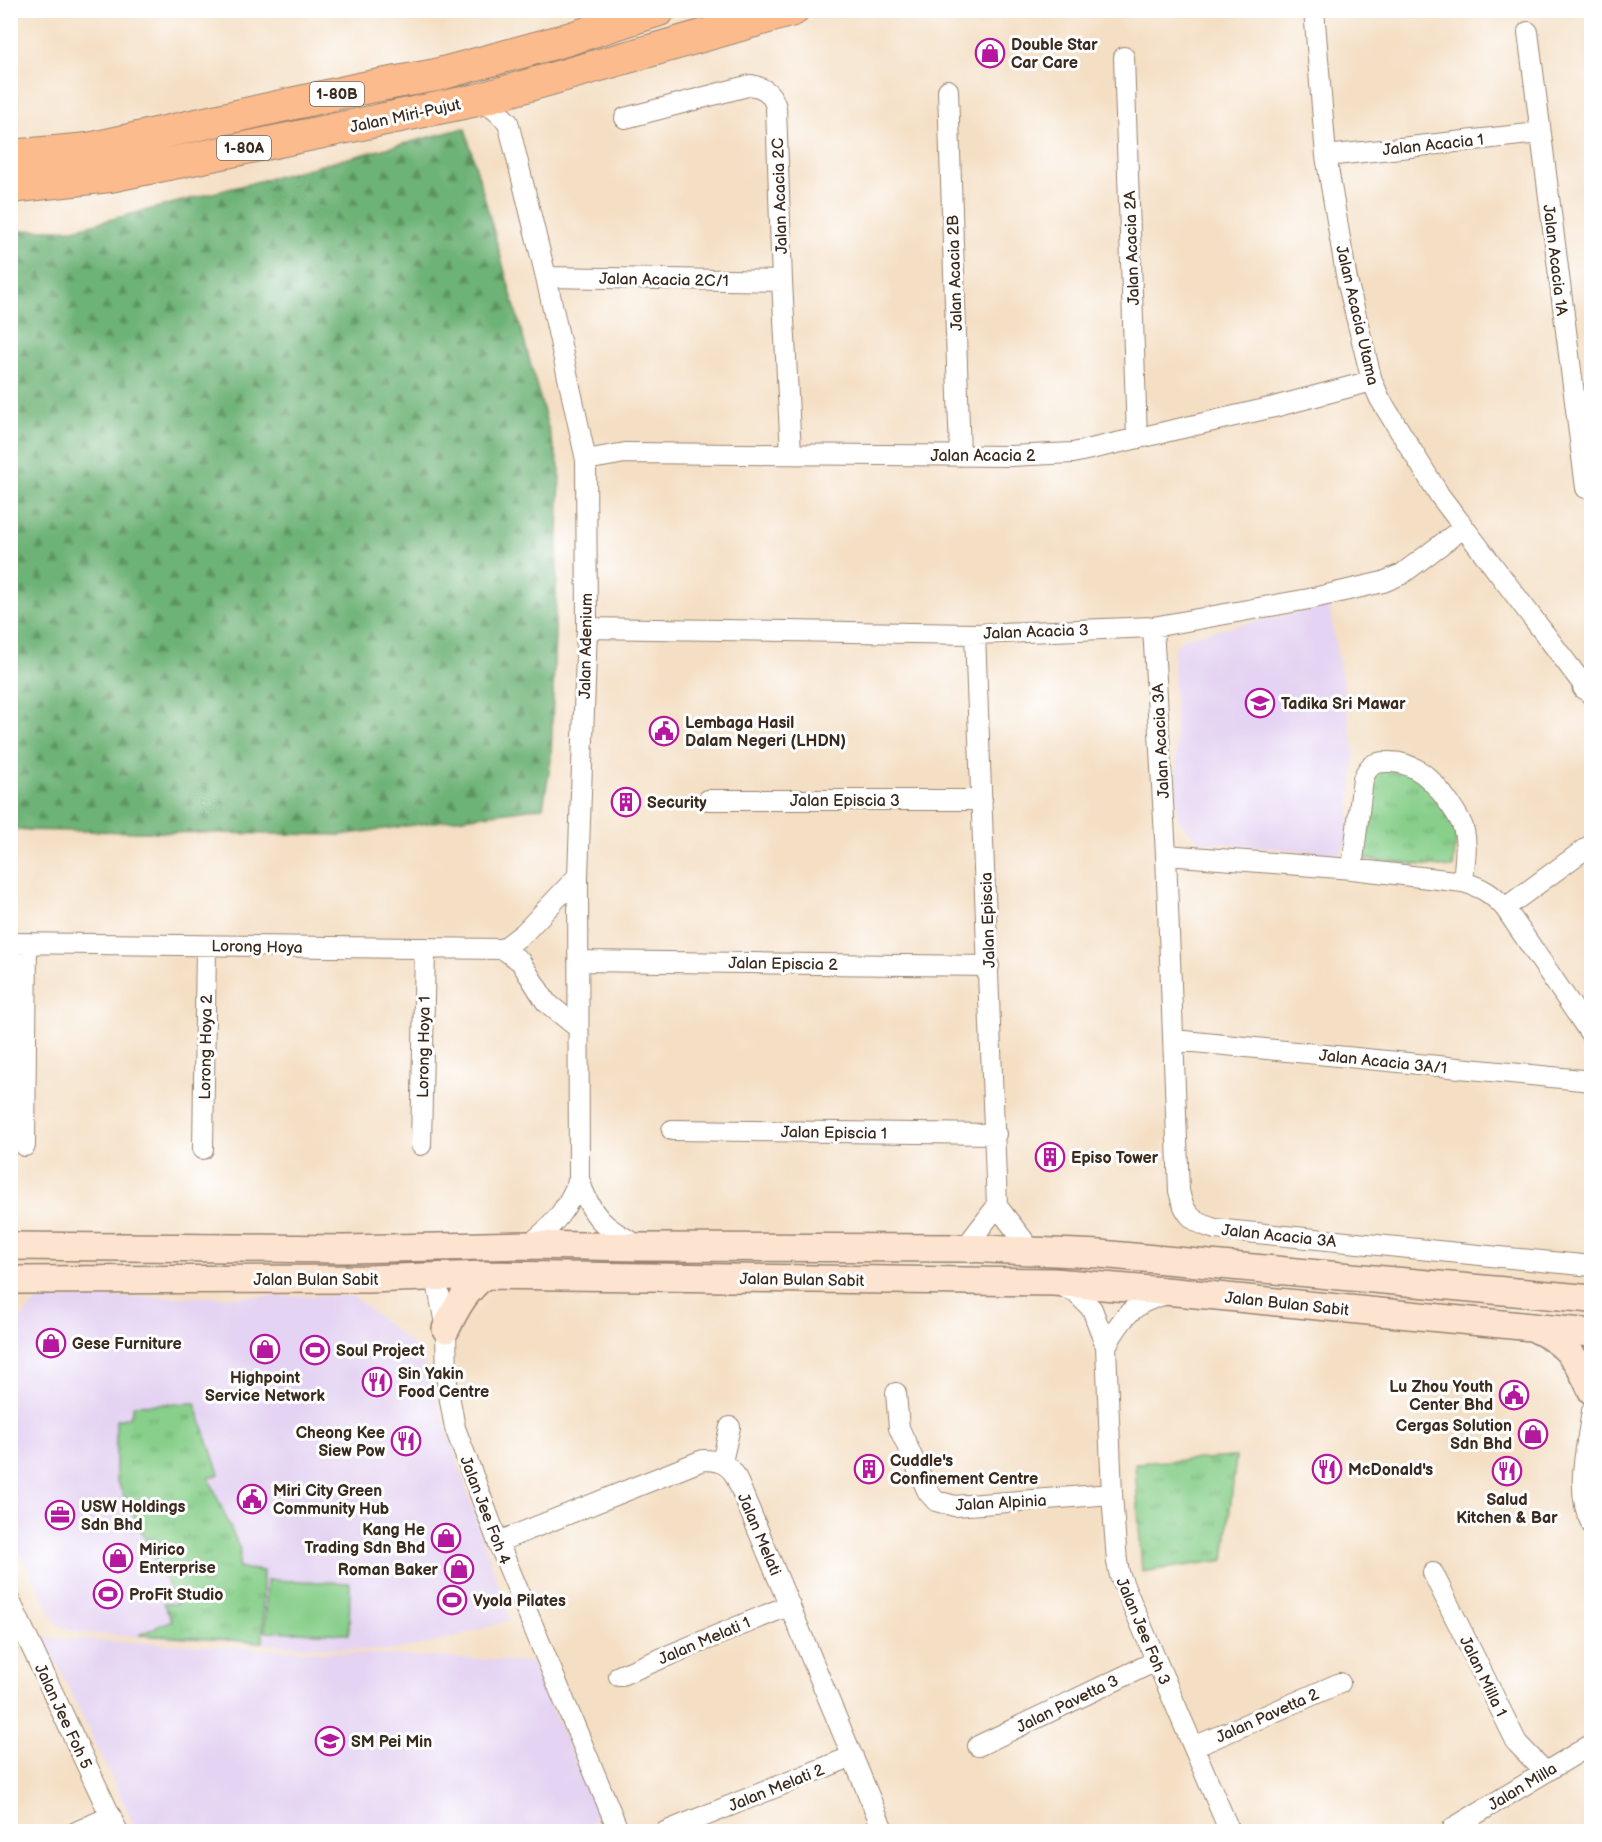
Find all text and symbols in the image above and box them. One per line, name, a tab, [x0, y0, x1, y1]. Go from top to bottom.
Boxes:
place label: Double Star Car Care	[1011, 36, 1098, 73]
shop icon: Double Star Car Care	[974, 37, 1006, 69]
road number: 1-80B	[310, 82, 364, 106]
street label: Jalan Miri-Pujut	[348, 95, 462, 137]
street label: Jalan Acacia 1	[1382, 131, 1485, 160]
road number: 1-80A	[217, 136, 271, 160]
street label: Jalan Acacia 2C	[769, 137, 792, 254]
street label: Jalan Acacia 2A	[1121, 190, 1144, 306]
street label: Jalan Acacia 1A	[1538, 204, 1571, 317]
street label: Jalan Acacia 2B	[944, 215, 967, 331]
street label: Jalan Acacia Utama	[1331, 243, 1382, 387]
street label: Jalan Acacia 2C/1	[599, 270, 729, 291]
street label: Jalan Acacia 2	[930, 447, 1036, 466]
street label: Jalan Adenium	[576, 593, 597, 699]
street label: Jalan Acacia 3	[983, 621, 1089, 644]
street label: Jalan Acacia 3A	[1149, 683, 1174, 799]
school or university icon: Tadika Sri Mawar	[1244, 687, 1276, 719]
place label: Tadika Sri Mawar	[1281, 695, 1406, 714]
place label: Lembaga Hasil Dalam Negeri (LHDN)	[685, 714, 846, 751]
public building icon: Lembaga Hasil Dalam Negeri (LHDN)	[648, 715, 680, 747]
building icon: Security	[610, 786, 642, 818]
street label: Jalan Episcia 3	[790, 792, 900, 811]
place label: Security	[647, 794, 707, 813]
street label: Jalan Episcia	[977, 872, 1000, 968]
street label: Lorong Hoya	[211, 937, 303, 958]
street label: Jalan Episcia 2	[728, 954, 838, 975]
street label: Lorong Hoya 2	[196, 994, 217, 1100]
street label: Lorong Hoya 1	[414, 996, 435, 1098]
street label: Jalan Acacia 3A/1	[1318, 1046, 1448, 1079]
street label: Jalan Episcia 1	[781, 1123, 887, 1144]
building icon: Episo Tower	[1034, 1141, 1066, 1173]
place label: Episo Tower	[1071, 1149, 1159, 1168]
street label: Jalan Acacia 3A	[1221, 1221, 1337, 1252]
street label: Jalan Bulan Sabit	[739, 1270, 865, 1291]
street label: Jalan Bulan Sabit	[254, 1271, 378, 1290]
street label: Jalan Bulan Sabit	[1224, 1289, 1350, 1320]
shop icon: Gese Furniture	[35, 1327, 67, 1359]
shop icon: Highpoint Service Network	[249, 1333, 281, 1365]
sports icon: Soul Project	[299, 1334, 331, 1366]
place label: Gese Furniture	[72, 1335, 182, 1354]
place label: Soul Project	[336, 1342, 425, 1361]
place label: Sin Yakin Food Centre	[398, 1365, 489, 1402]
restaurant icon: Sin Yakin Food Centre	[361, 1366, 393, 1398]
place label: Highpoint Service Network	[205, 1369, 326, 1406]
place label: Lu Zhou Youth Center Bhd	[1389, 1378, 1493, 1415]
public building icon: Lu Zhou Youth Center Bhd	[1498, 1379, 1530, 1411]
place label: Cergas Solution Sdn Bhd	[1396, 1417, 1512, 1454]
shop icon: Cergas Solution Sdn Bhd	[1517, 1418, 1549, 1450]
place label: Cheong Kee Siew Pow	[296, 1424, 386, 1461]
restaurant icon: Cheong Kee Siew Pow	[390, 1425, 422, 1457]
place label: Cuddle's Confinement Centre	[890, 1452, 1038, 1489]
building icon: Cuddle's Confinement Centre	[853, 1453, 885, 1485]
restaurant icon: McDonald's	[1311, 1453, 1343, 1485]
street label: Jalan Jee Foh 4	[455, 1454, 514, 1568]
restaurant icon: Salud Kitchen & Bar	[1491, 1455, 1523, 1487]
place label: McDonald's	[1348, 1461, 1433, 1480]
place label: Miri City Green Community Hub	[273, 1482, 390, 1519]
public building icon: Miri City Green Community Hub	[236, 1483, 268, 1515]
street label: Jalan Melati	[733, 1491, 784, 1579]
place label: Salud Kitchen & Bar	[1456, 1491, 1558, 1528]
street label: Jalan Alpinia	[955, 1492, 1047, 1515]
place label: USW Holdings Sdn Bhd	[81, 1498, 185, 1535]
office icon: USW Holdings Sdn Bhd	[44, 1499, 76, 1531]
place label: Kang He Trading Sdn Bhd	[305, 1521, 425, 1558]
shop icon: Kang He Trading Sdn Bhd	[430, 1522, 462, 1554]
place label: Mirico Enterprise	[139, 1541, 216, 1578]
shop icon: Mirico Enterprise	[102, 1542, 134, 1574]
shop icon: Roman Baker	[443, 1553, 475, 1585]
place label: Roman Baker	[338, 1561, 439, 1580]
street label: Jalan Jee Foh 3	[1111, 1575, 1174, 1688]
sports icon: ProFit Studio	[92, 1578, 124, 1610]
sports icon: Vyola Pilates	[436, 1584, 468, 1616]
place label: ProFit Studio	[129, 1586, 223, 1605]
place label: Vyola Pilates	[473, 1592, 566, 1611]
street label: Jalan Melati 1	[656, 1614, 753, 1669]
street label: Jalan Milla 1	[1455, 1633, 1510, 1720]
street label: Jalan Jee Foh 5	[30, 1661, 95, 1772]
street label: Jalan Pavetta 3	[1014, 1671, 1122, 1737]
street label: Jalan Pavetta 2	[1213, 1685, 1322, 1748]
school or university icon: SM Pei Min	[314, 1725, 346, 1757]
place label: SM Pei Min	[351, 1733, 432, 1752]
street label: Jalan Milla	[1485, 1759, 1560, 1815]
street label: Jalan Melati 2	[726, 1760, 828, 1816]

